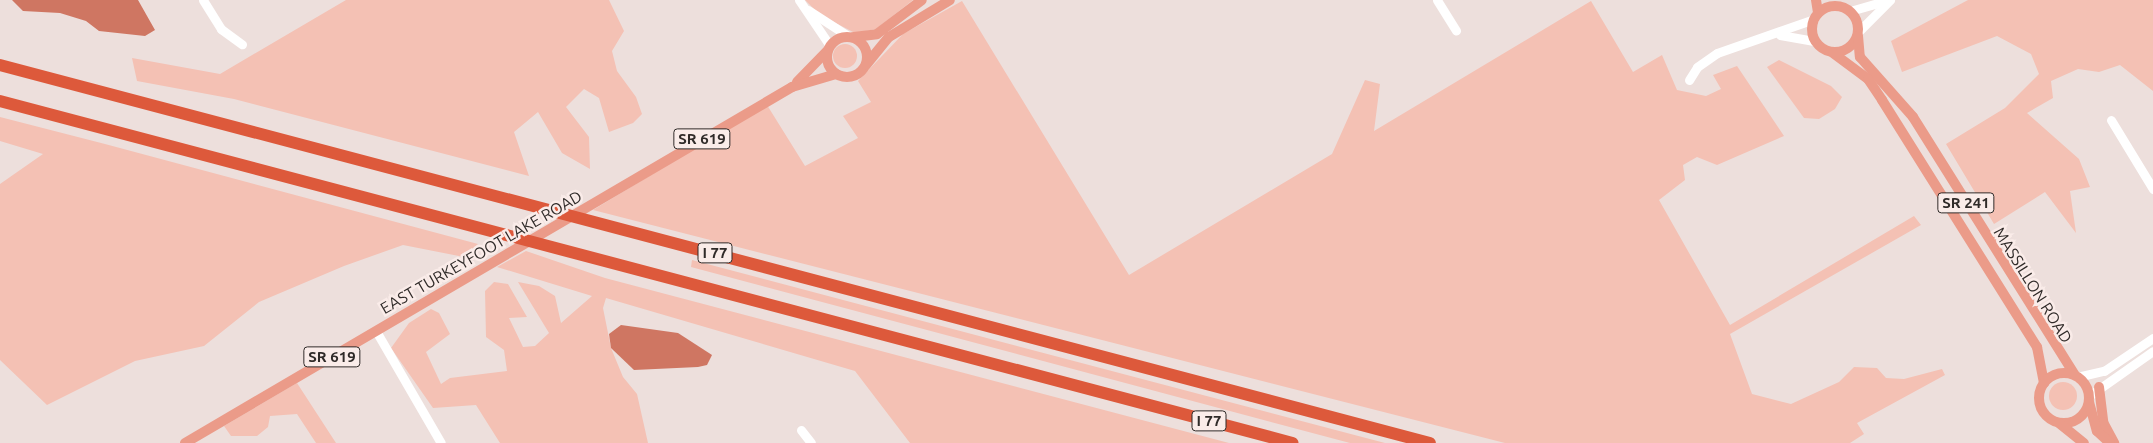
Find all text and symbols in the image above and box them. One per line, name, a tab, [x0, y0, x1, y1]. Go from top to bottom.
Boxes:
road number: SR 619	[673, 126, 731, 152]
street label: EAST TURKEYFOOT LAKE ROAD	[377, 186, 585, 318]
road number: SR 241	[1937, 190, 1995, 216]
street label: MASSILLON ROAD	[1990, 224, 2076, 346]
road number: I 77	[698, 240, 732, 266]
road number: SR 619	[303, 344, 361, 370]
road number: I 77	[1192, 408, 1226, 434]

